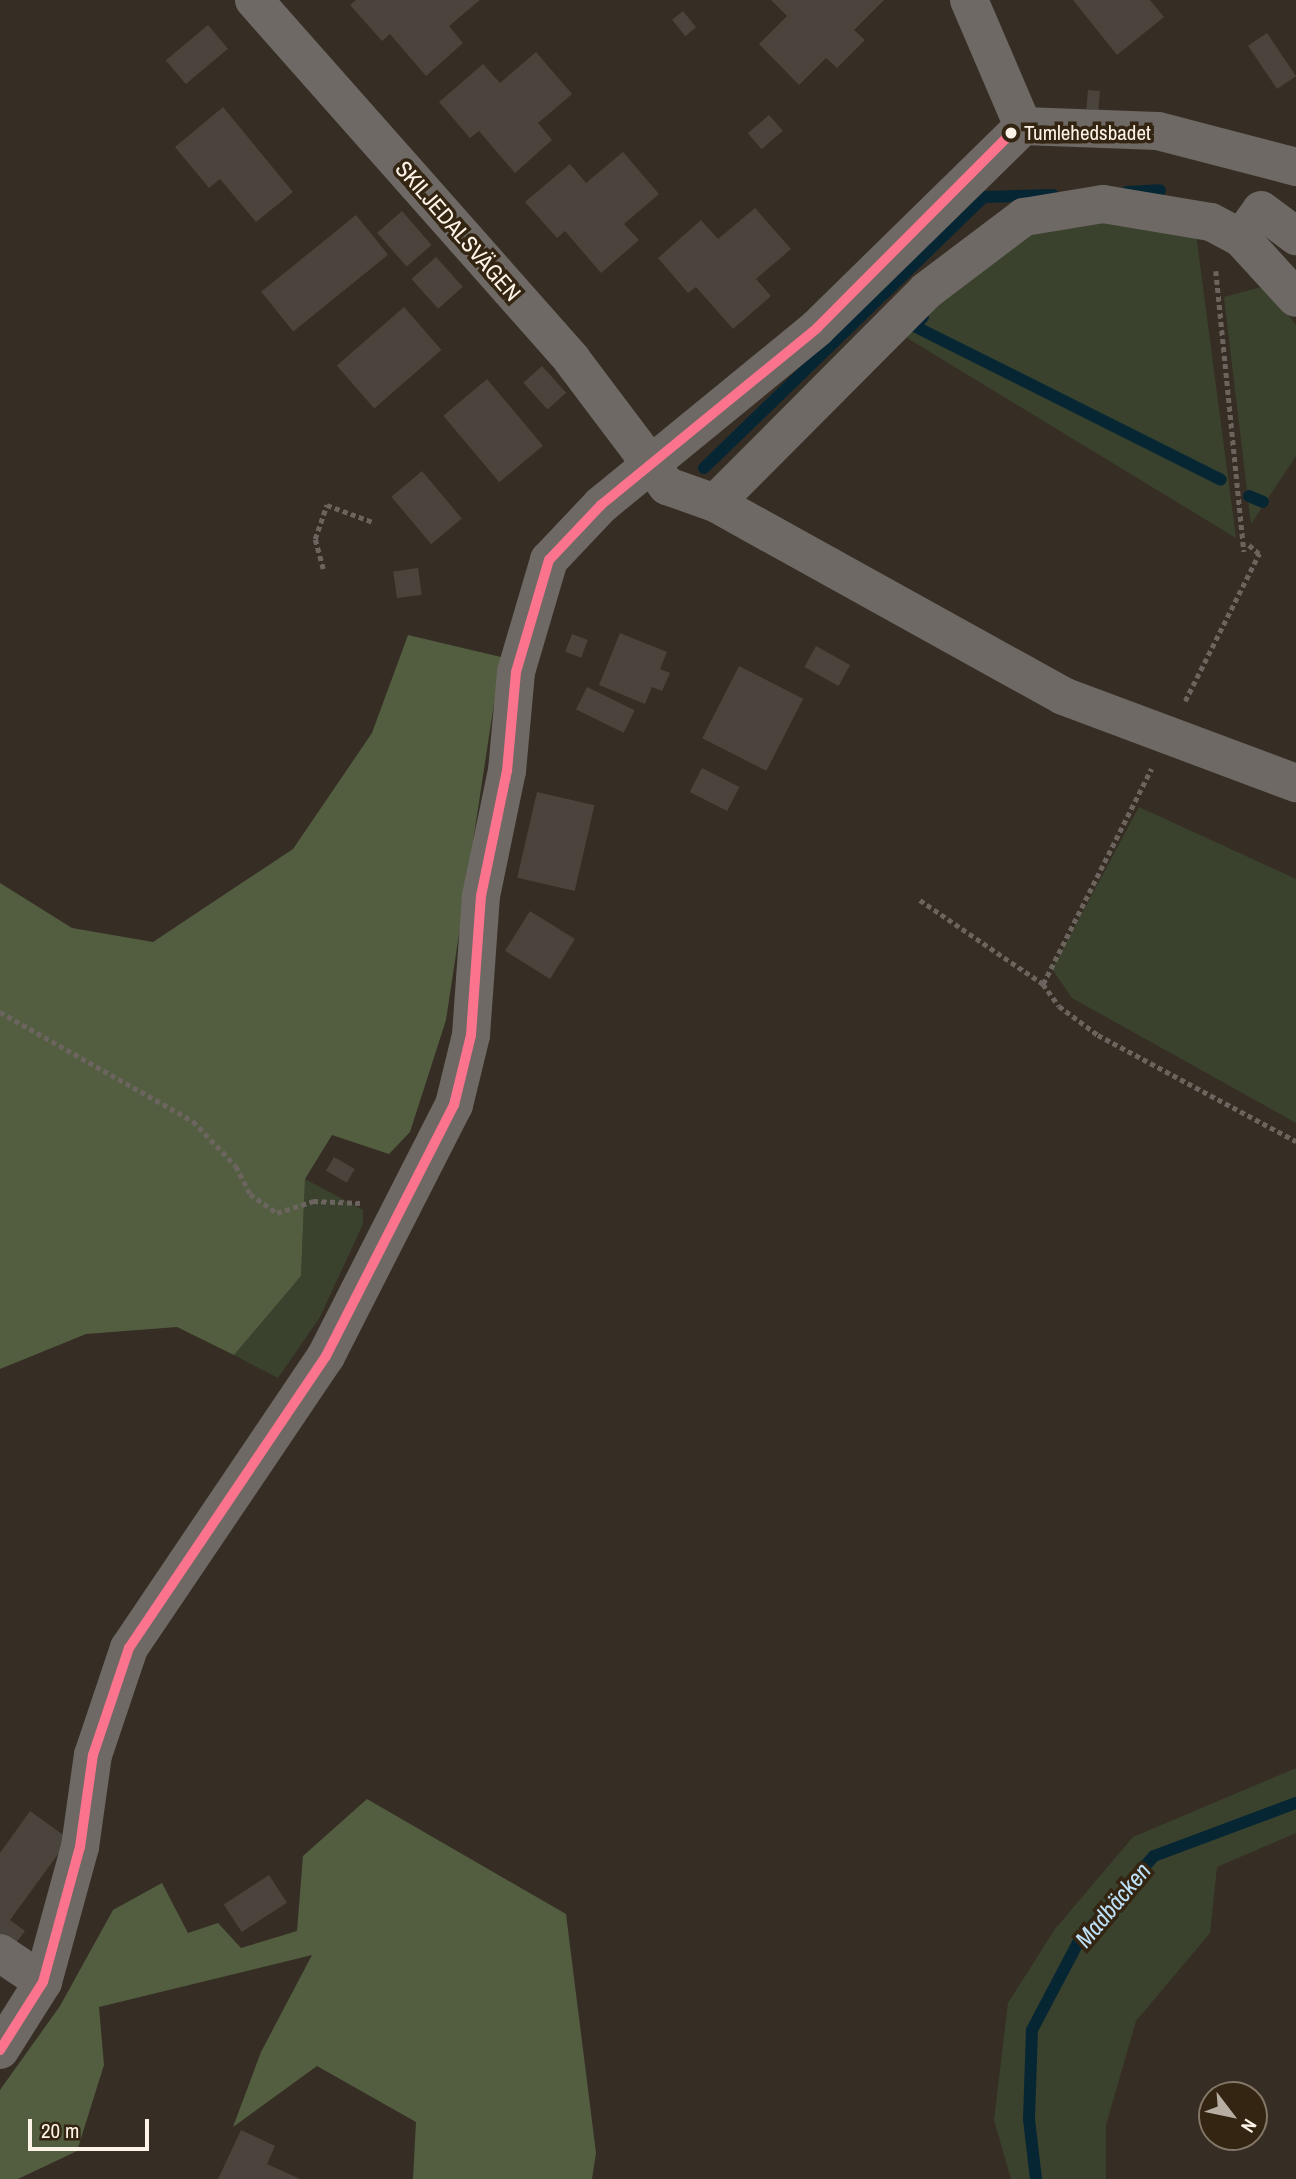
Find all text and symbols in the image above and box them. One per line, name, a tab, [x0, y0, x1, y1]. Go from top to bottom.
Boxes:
place label: Tumlehedsbadet	[1024, 120, 1151, 146]
marker: Tumlehedsbadet	[1004, 126, 1018, 140]
street label: SKILJEDALSVÄGEN	[390, 155, 526, 307]
water label: Madbäcken	[1069, 1857, 1157, 1953]
north arrow	[1198, 2081, 1268, 2151]
scale bar	[32, 2106, 152, 2150]
text: N	[1235, 2114, 1263, 2138]
text: 20 m	[41, 2116, 79, 2145]

